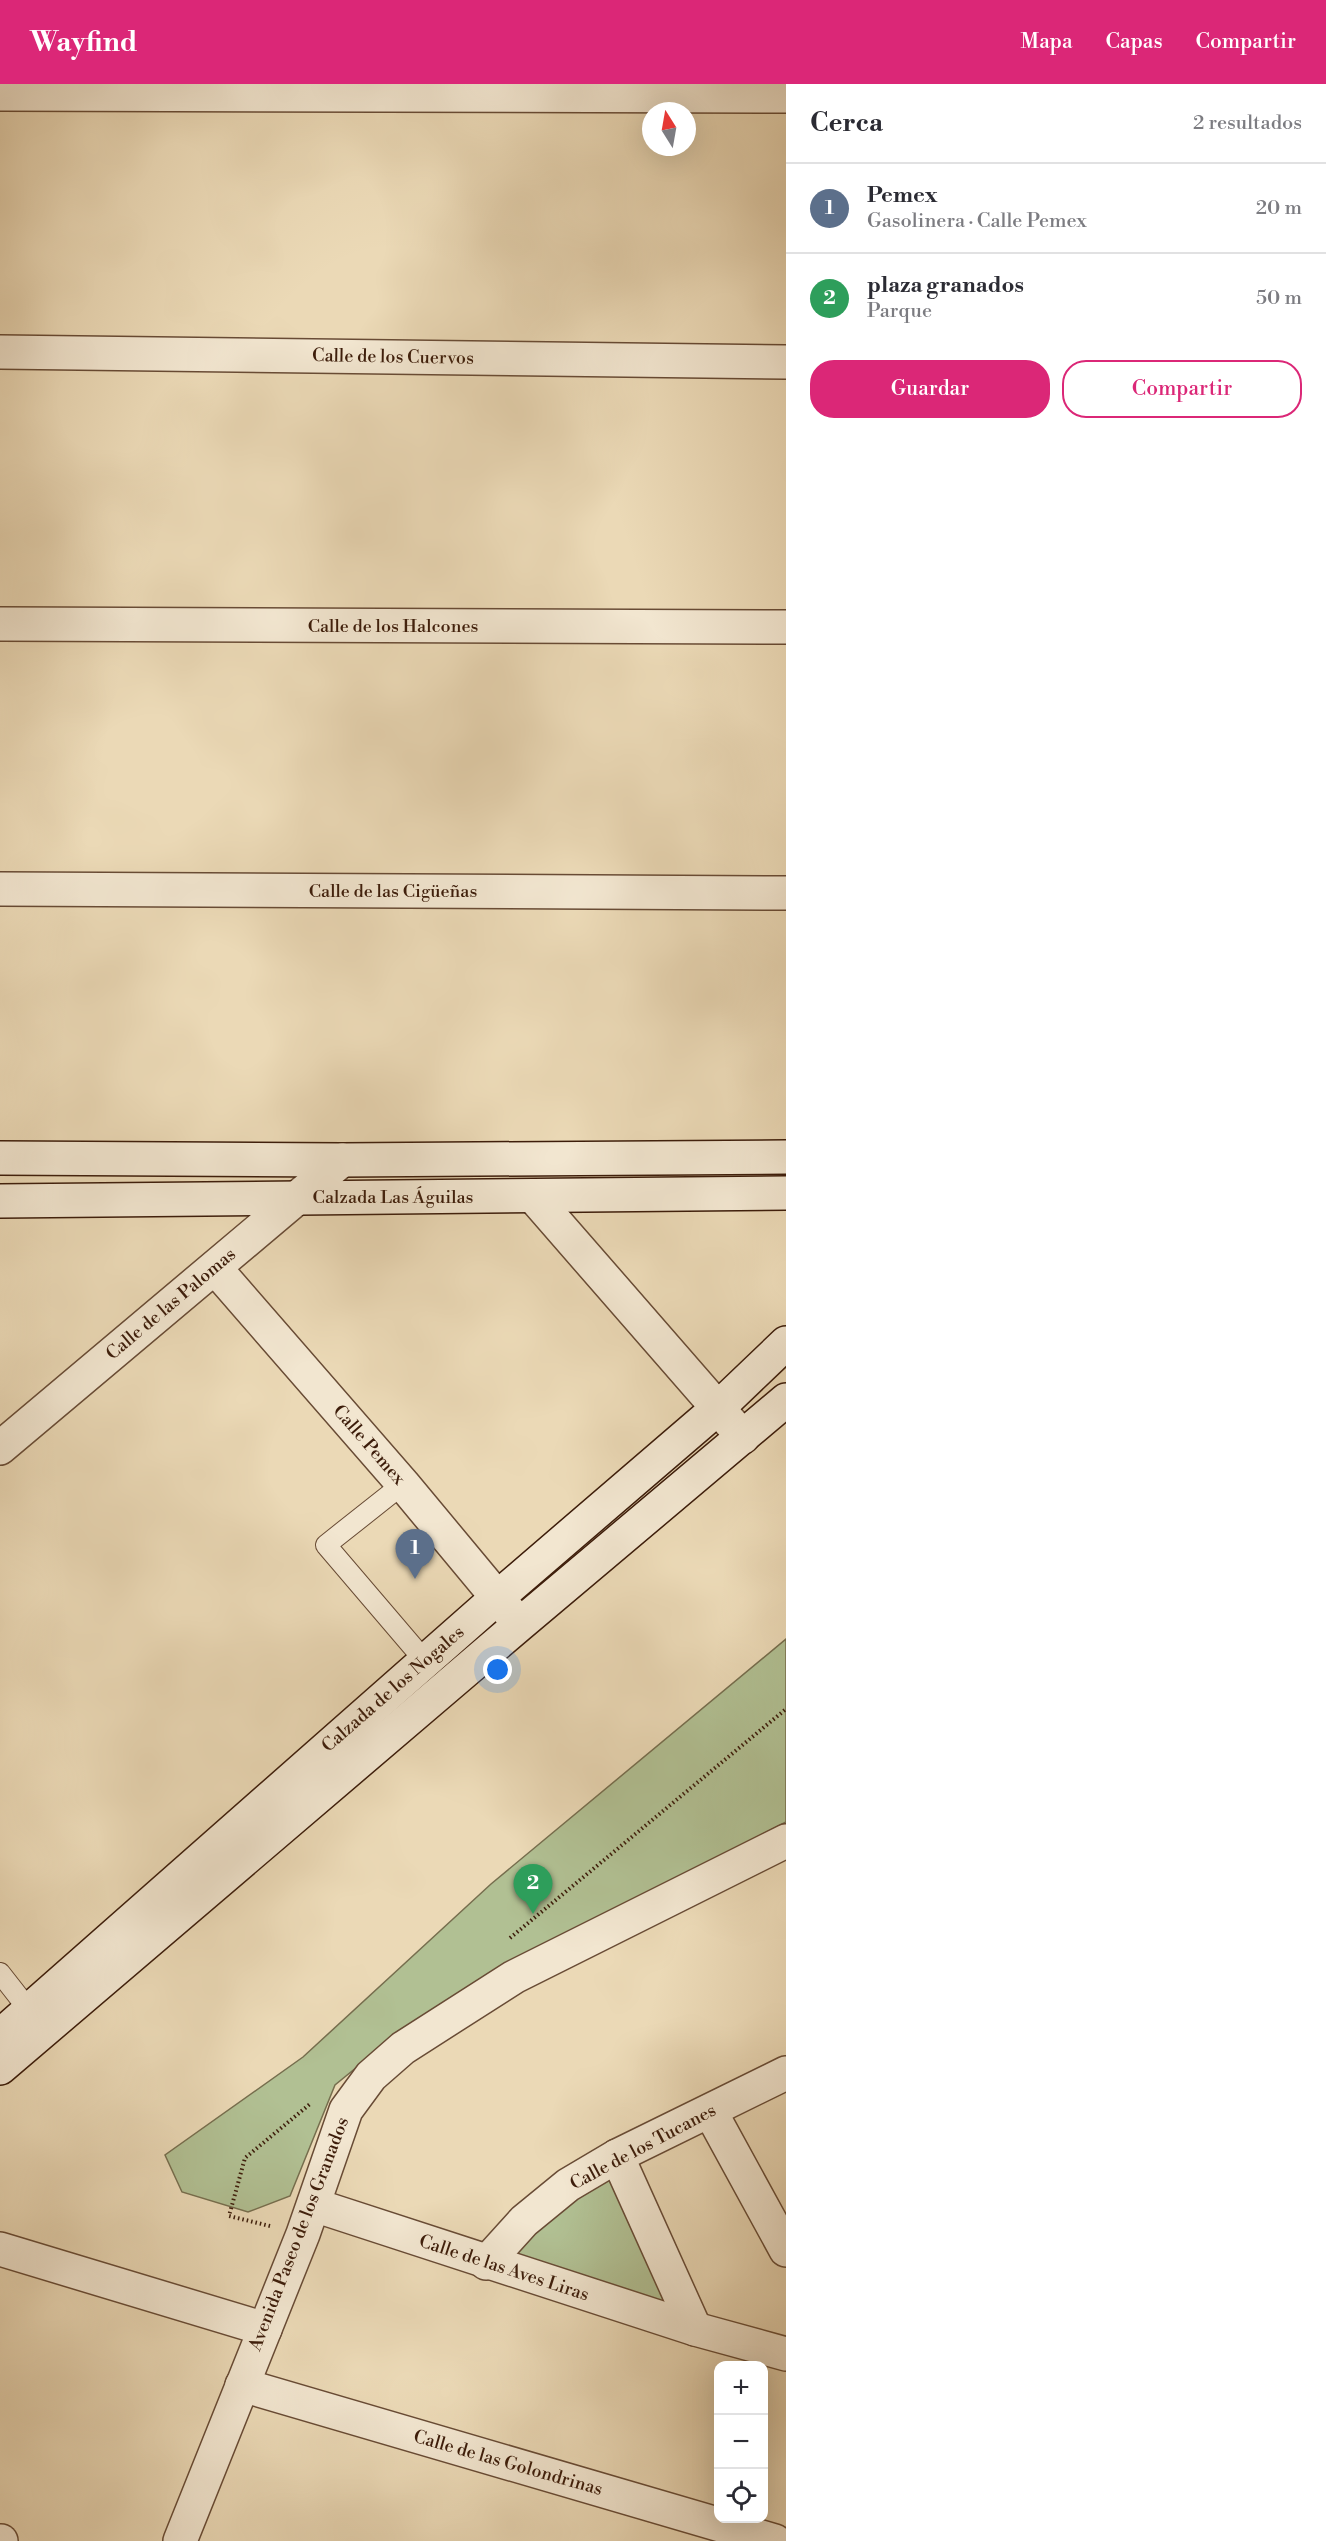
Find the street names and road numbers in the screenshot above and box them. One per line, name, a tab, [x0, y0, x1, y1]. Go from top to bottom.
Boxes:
street label: Calle de los Cuervos	[312, 344, 474, 370]
street label: Calle de los Halcones	[308, 615, 478, 638]
street label: Calle de las Cigüeñas	[309, 880, 477, 903]
street label: Calzada Las Águilas	[313, 1186, 474, 1209]
street label: Calle de las Palomas	[101, 1243, 241, 1365]
street label: Calle Pemex	[328, 1400, 411, 1491]
street label: Calzada de los Nogales	[317, 1621, 469, 1757]
street label: Calle de los Tucanes	[566, 2099, 720, 2195]
street label: Avenida Paseo de los Granados	[243, 2114, 354, 2355]
street label: Calle de las Aves Liras	[416, 2230, 592, 2306]
street label: Calle de las Golondrinas	[411, 2425, 605, 2501]

